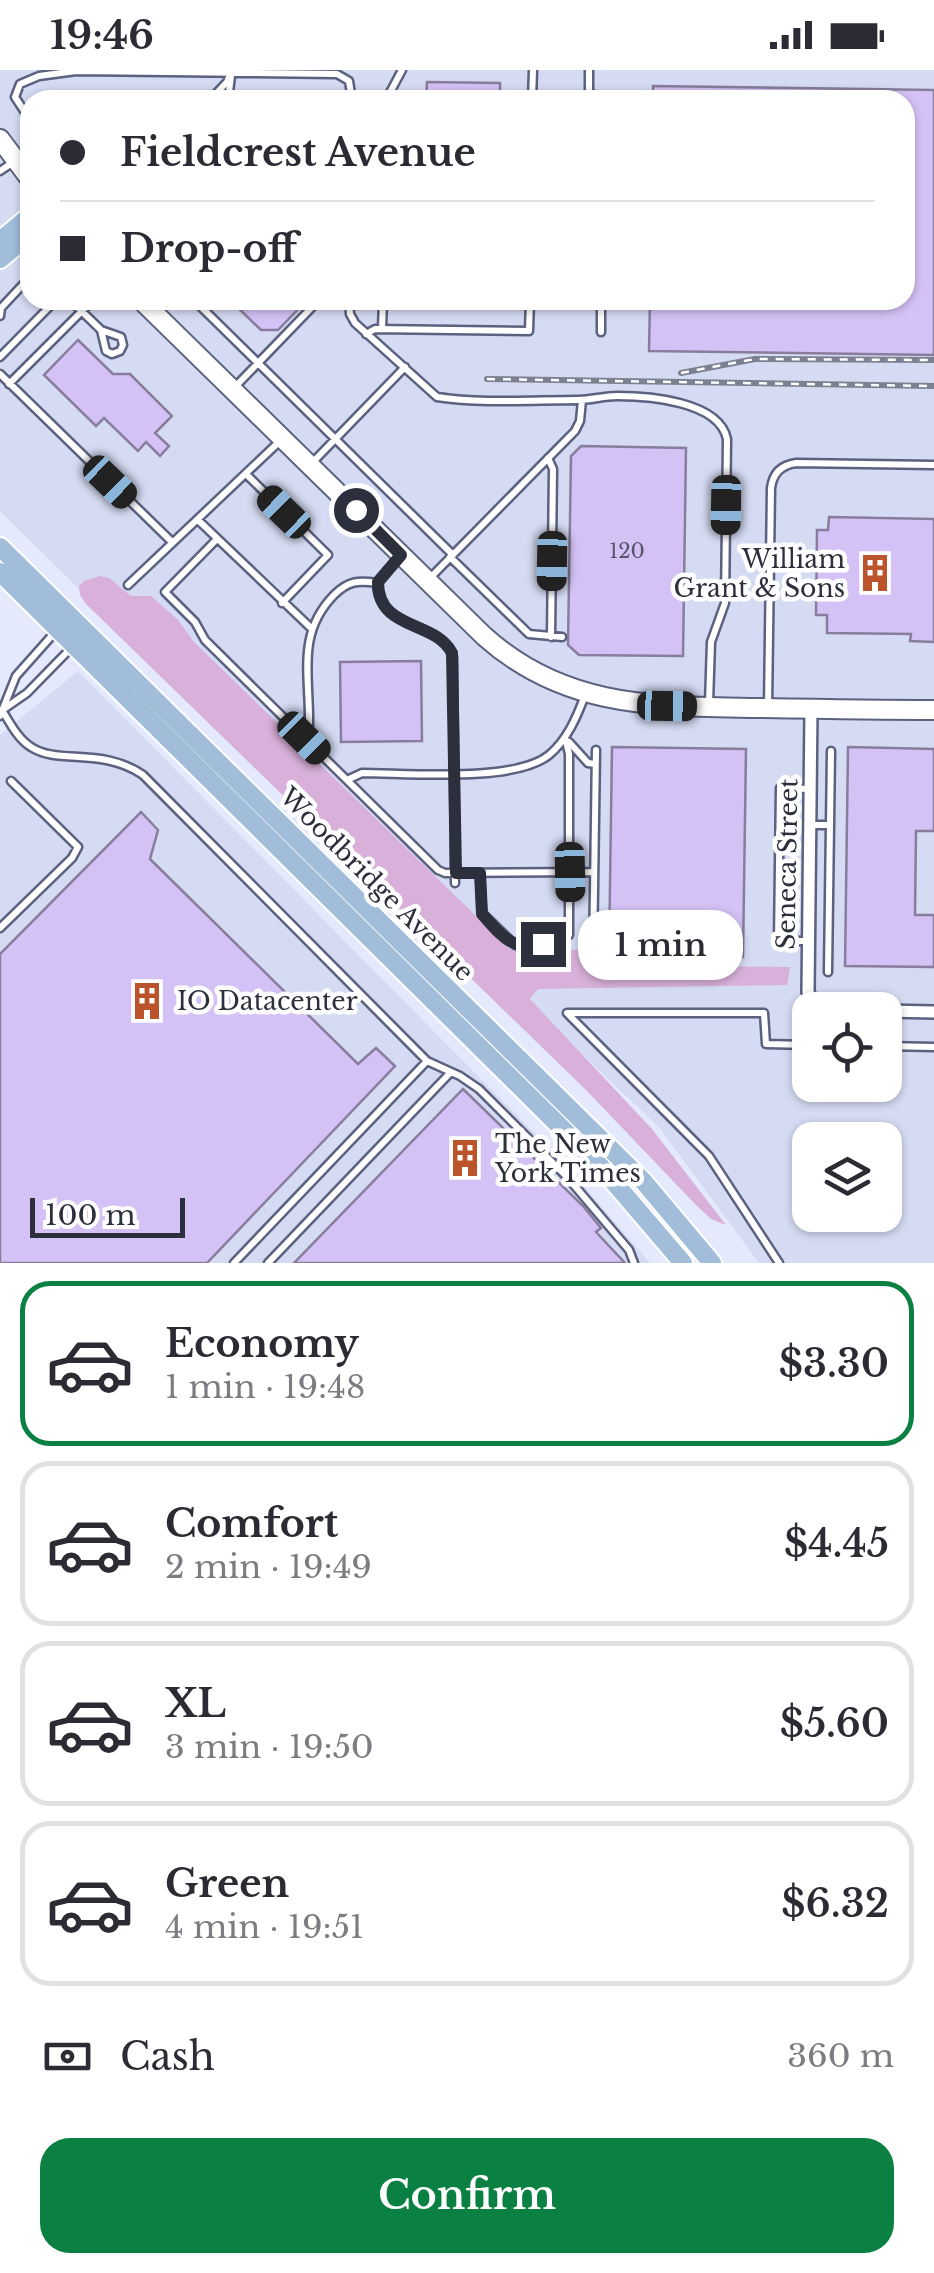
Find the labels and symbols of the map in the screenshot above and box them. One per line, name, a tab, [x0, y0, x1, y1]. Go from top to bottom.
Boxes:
car	[78, 450, 142, 514]
car	[710, 475, 742, 535]
car	[252, 480, 316, 544]
route start	[334, 488, 379, 533]
car	[536, 531, 568, 591]
house number: 120	[609, 539, 645, 563]
place label: William Grant & Sons	[673, 544, 845, 604]
building icon: William Grant & Sons	[854, 552, 896, 594]
car	[637, 690, 697, 722]
car	[272, 706, 336, 770]
street label: Seneca Street	[771, 778, 805, 950]
street label: Woodbridge Avenue	[273, 780, 480, 988]
car	[554, 842, 586, 902]
callout: 1 min	[578, 909, 743, 979]
route end	[521, 922, 566, 967]
building icon: IO Datacenter	[126, 980, 168, 1022]
place label: IO Datacenter	[177, 986, 358, 1017]
place label: The New York Times	[494, 1129, 641, 1189]
building icon: The New York Times	[444, 1137, 486, 1179]
scale bar	[30, 1193, 185, 1238]

